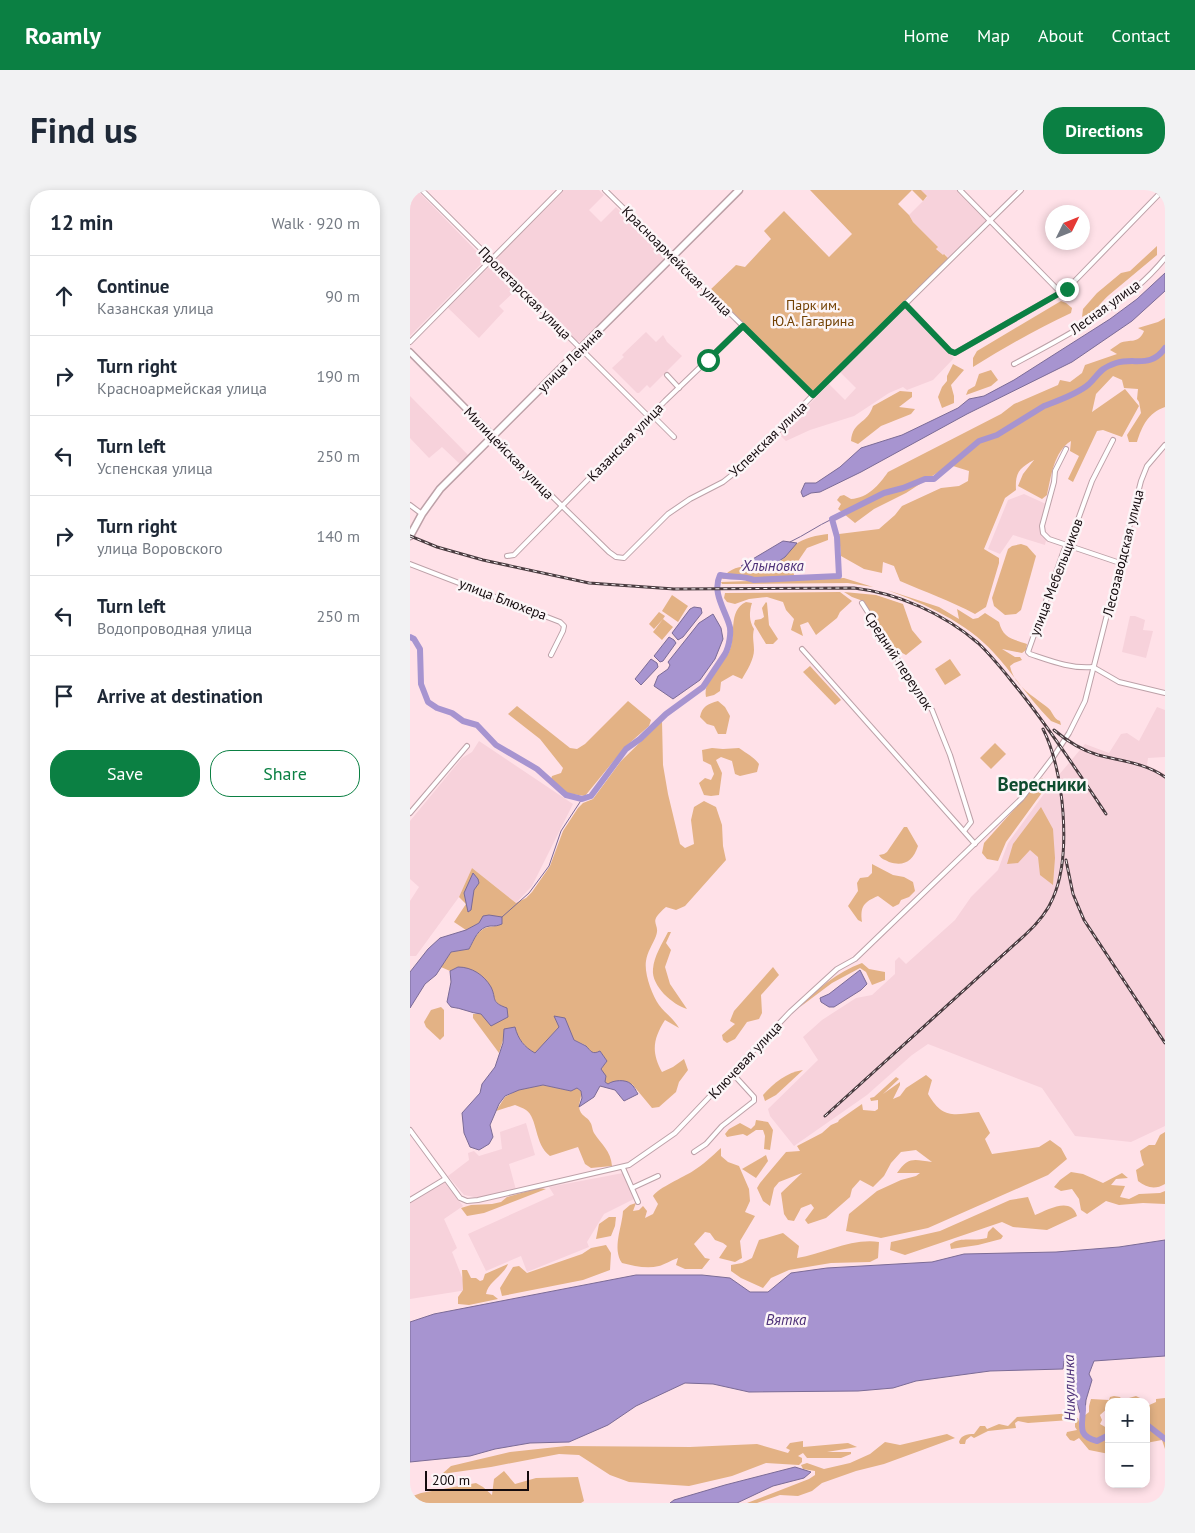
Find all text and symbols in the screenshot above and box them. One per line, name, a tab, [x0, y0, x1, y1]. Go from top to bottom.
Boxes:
text: Roamly	[25, 20, 101, 51]
text: Home	[903, 24, 949, 47]
text: Map	[977, 24, 1010, 47]
text: About	[1038, 24, 1084, 47]
text: Contact	[1112, 24, 1170, 47]
text: Find us	[30, 107, 138, 153]
button: Directions	[1043, 107, 1165, 154]
street label: Красноармейская улица	[618, 202, 736, 320]
north arrow	[1045, 205, 1090, 250]
text: 12 min	[50, 209, 113, 236]
text: Walk · 920 m	[271, 213, 360, 233]
street label: Пролетарская улица	[475, 243, 575, 343]
text: Continue	[97, 274, 169, 298]
street label: Лесная улица	[1066, 275, 1144, 339]
route end	[1056, 278, 1079, 301]
icon: ahead	[50, 282, 78, 310]
text: 90 m	[325, 286, 360, 306]
park label: Парк им. Ю.А. Гагарина	[772, 296, 854, 330]
text: Казанская улица	[97, 298, 214, 318]
street label: улица Ленина	[534, 324, 606, 396]
route start	[697, 349, 720, 372]
text: Turn right	[97, 354, 177, 378]
icon: right	[50, 362, 78, 390]
text: 190 m	[317, 366, 360, 386]
text: Красноармейская улица	[97, 378, 267, 398]
street label: Успенская улица	[725, 397, 811, 481]
street label: Казанская улица	[583, 399, 667, 485]
street label: Милицейская улица	[460, 403, 558, 503]
text: Turn left	[97, 434, 166, 458]
icon: left	[50, 442, 78, 470]
text: 250 m	[317, 446, 360, 466]
text: Успенская улица	[97, 458, 213, 478]
street label: Лесозаводская улица	[1098, 488, 1148, 619]
text: Turn right	[97, 514, 177, 538]
street label: улица Мебельщиков	[1025, 516, 1087, 638]
icon: right	[50, 522, 78, 550]
text: 140 m	[317, 526, 360, 546]
text: улица Воровского	[97, 538, 223, 558]
water label: Хлыновка	[741, 556, 805, 575]
street label: улица Блюхера	[457, 574, 549, 624]
text: Turn left	[97, 594, 166, 618]
icon: left	[50, 602, 78, 630]
text: 250 m	[317, 606, 360, 626]
street label: Средний переулок	[861, 609, 938, 714]
text: Водопроводная улица	[97, 618, 252, 638]
icon: arrive	[50, 682, 78, 710]
text: Arrive at destination	[97, 684, 263, 708]
button: Save	[50, 750, 200, 797]
button: Share	[210, 750, 360, 797]
district label: Вересники	[997, 772, 1087, 796]
street label: Ключевая улица	[704, 1017, 786, 1103]
water label: Вятка	[766, 1310, 807, 1329]
water label: Никулинка	[1059, 1354, 1079, 1422]
map controls	[1105, 1398, 1150, 1488]
button: +	[1105, 1398, 1150, 1443]
button: −	[1105, 1443, 1150, 1488]
scale bar	[425, 1468, 529, 1491]
text: 200 m	[432, 1471, 470, 1489]

